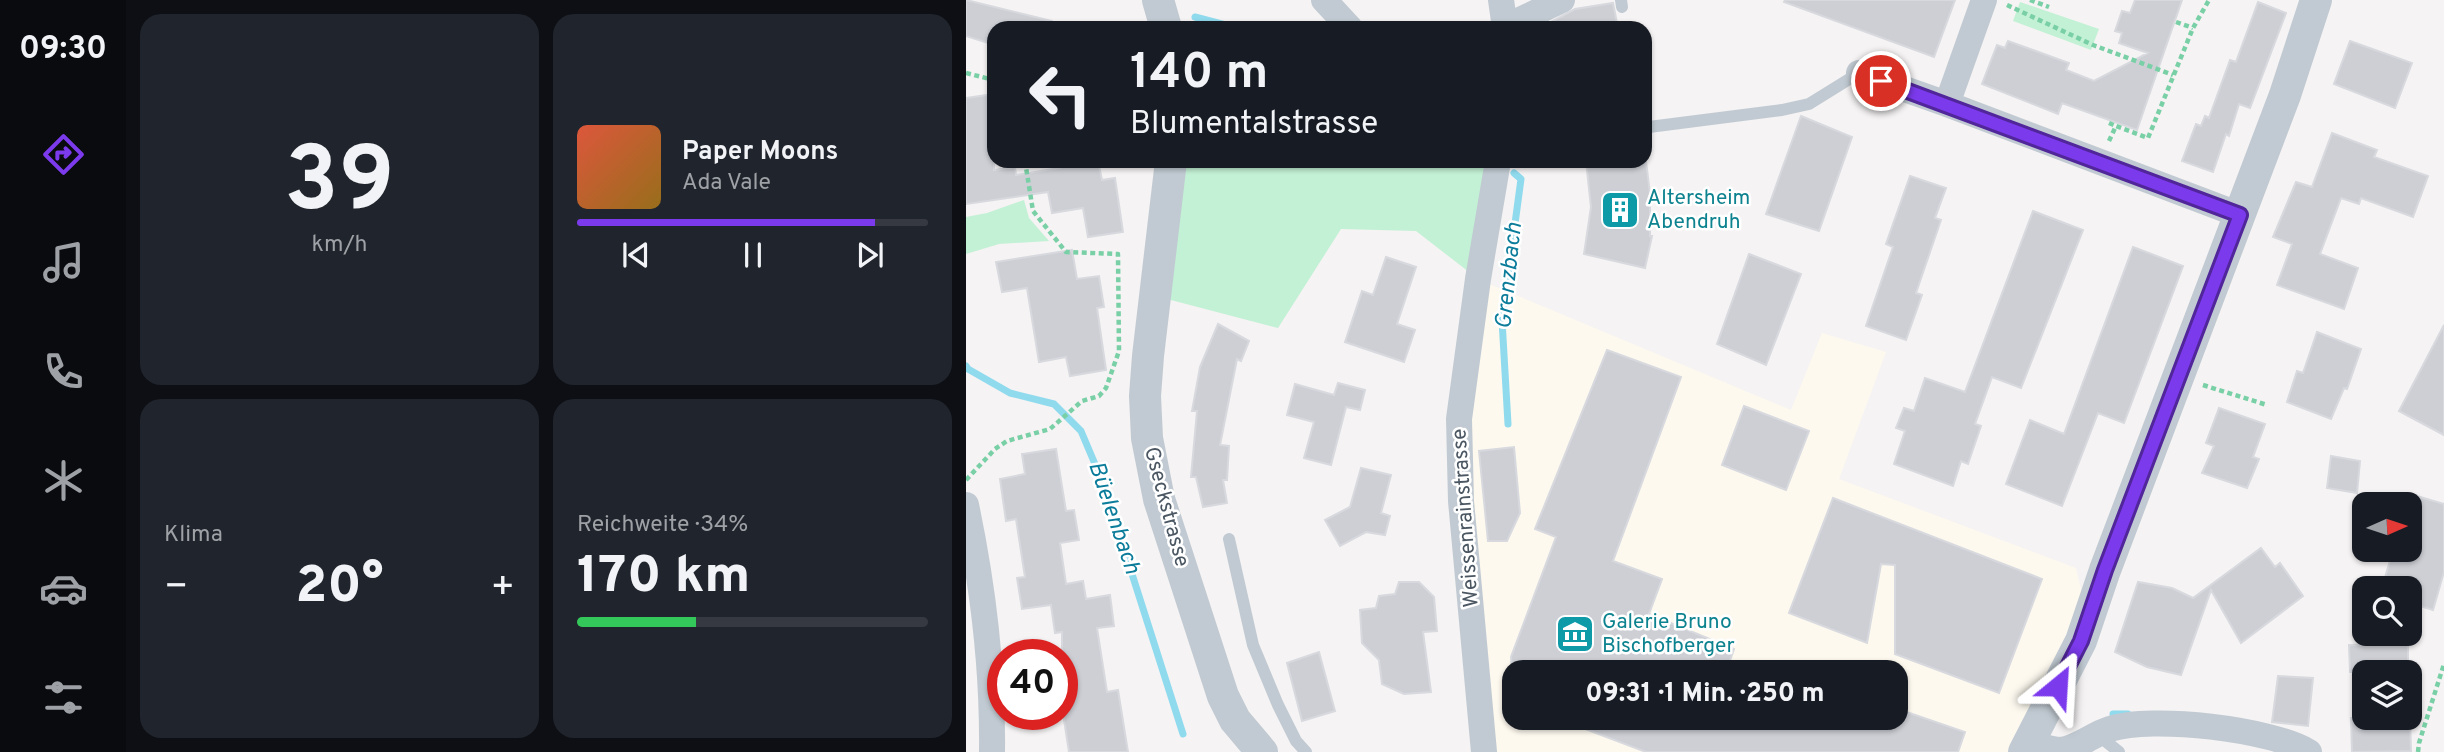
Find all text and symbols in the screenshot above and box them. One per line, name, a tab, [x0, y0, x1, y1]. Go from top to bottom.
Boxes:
text: 09:30	[19, 30, 107, 70]
text: 140 m	[1130, 44, 1269, 106]
icon: left	[1015, 49, 1106, 140]
pin	[1851, 51, 1911, 111]
icon: arrive	[1862, 62, 1900, 100]
text: Blumentalstrasse	[1130, 105, 1378, 145]
text: 39	[284, 128, 395, 243]
icon: directions	[39, 130, 88, 179]
text: Paper Moons	[682, 136, 838, 169]
text: Ada Vale	[682, 169, 771, 198]
place label: Altersheim Abendruh	[1647, 185, 1750, 236]
building icon: Altersheim Abendruh	[1599, 189, 1641, 231]
water label: Grenzbach	[1490, 221, 1530, 331]
text: km/h	[312, 231, 367, 260]
icon: previous	[617, 236, 655, 274]
icon: pause	[734, 236, 772, 274]
icon: next	[851, 236, 889, 274]
icon: music	[39, 238, 88, 287]
icon: phone	[39, 347, 88, 396]
street label: Weissenrainstrasse	[1446, 428, 1486, 608]
street label: Gseckstrasse	[1137, 444, 1195, 570]
icon: climate	[39, 456, 88, 505]
water label: Büelenbach	[1080, 458, 1146, 579]
north arrow	[2352, 492, 2422, 562]
map controls	[2352, 492, 2422, 730]
text: Reichweite · 34%	[577, 511, 748, 540]
text: Klima	[164, 521, 223, 550]
text: 170 km	[577, 545, 750, 611]
text: 20°	[295, 555, 384, 621]
icon: car	[39, 564, 88, 613]
text: −	[164, 564, 189, 613]
text: +	[490, 564, 515, 613]
button: search	[2352, 576, 2422, 646]
place label: Galerie Bruno Bischofberger	[1602, 609, 1735, 660]
museum icon: Galerie Bruno Bischofberger	[1554, 613, 1596, 655]
speed limit sign: 40	[987, 639, 1078, 730]
position arrow	[2021, 649, 2095, 723]
button: layers	[2352, 660, 2422, 730]
icon: filters	[39, 673, 88, 722]
text: 09:31 · 1 Min. · 250 m	[1585, 678, 1825, 711]

